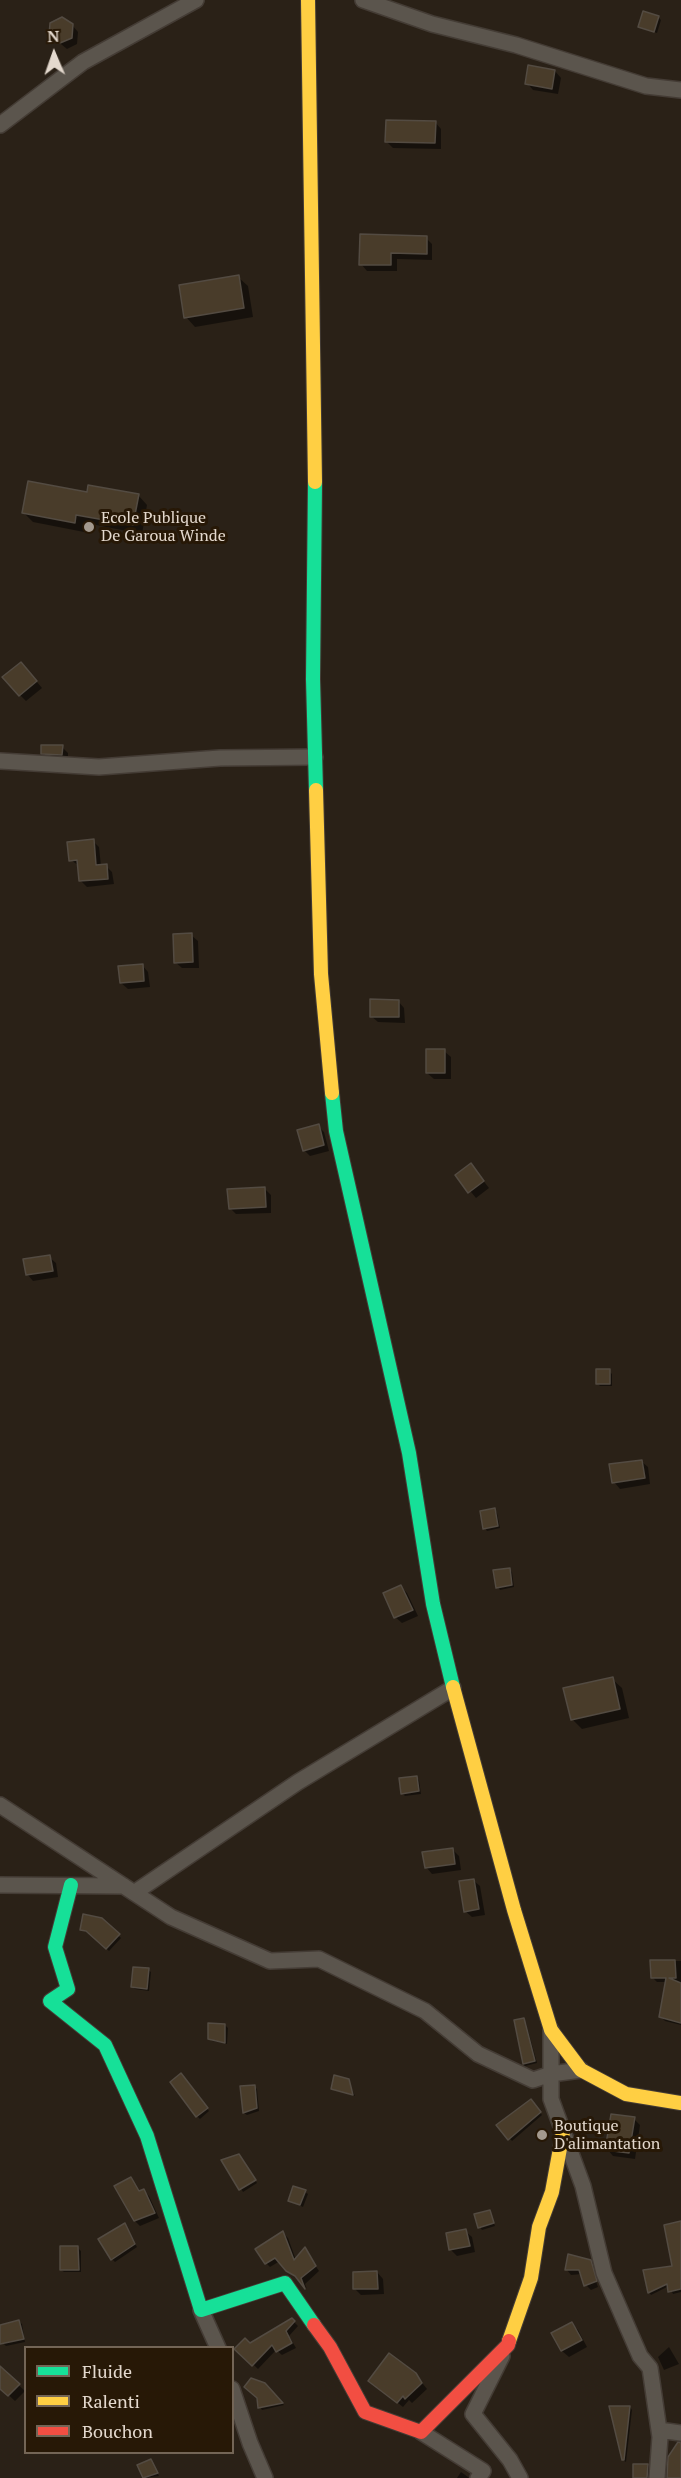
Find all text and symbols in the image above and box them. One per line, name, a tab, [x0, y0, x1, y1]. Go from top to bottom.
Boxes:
north arrow	[24, 24, 84, 84]
text: N	[47, 25, 60, 47]
place label: Ecole Publique De Garoua Winde	[101, 508, 226, 546]
marker: Ecole Publique De Garoua Winde	[82, 520, 96, 534]
place label: Boutique D'alimantation	[554, 2116, 660, 2154]
marker: Boutique D'alimantation	[535, 2128, 549, 2142]
legend	[24, 2346, 234, 2454]
text: Fluide	[82, 2359, 132, 2383]
text: Ralenti	[82, 2389, 140, 2413]
text: Bouchon	[82, 2419, 153, 2443]

